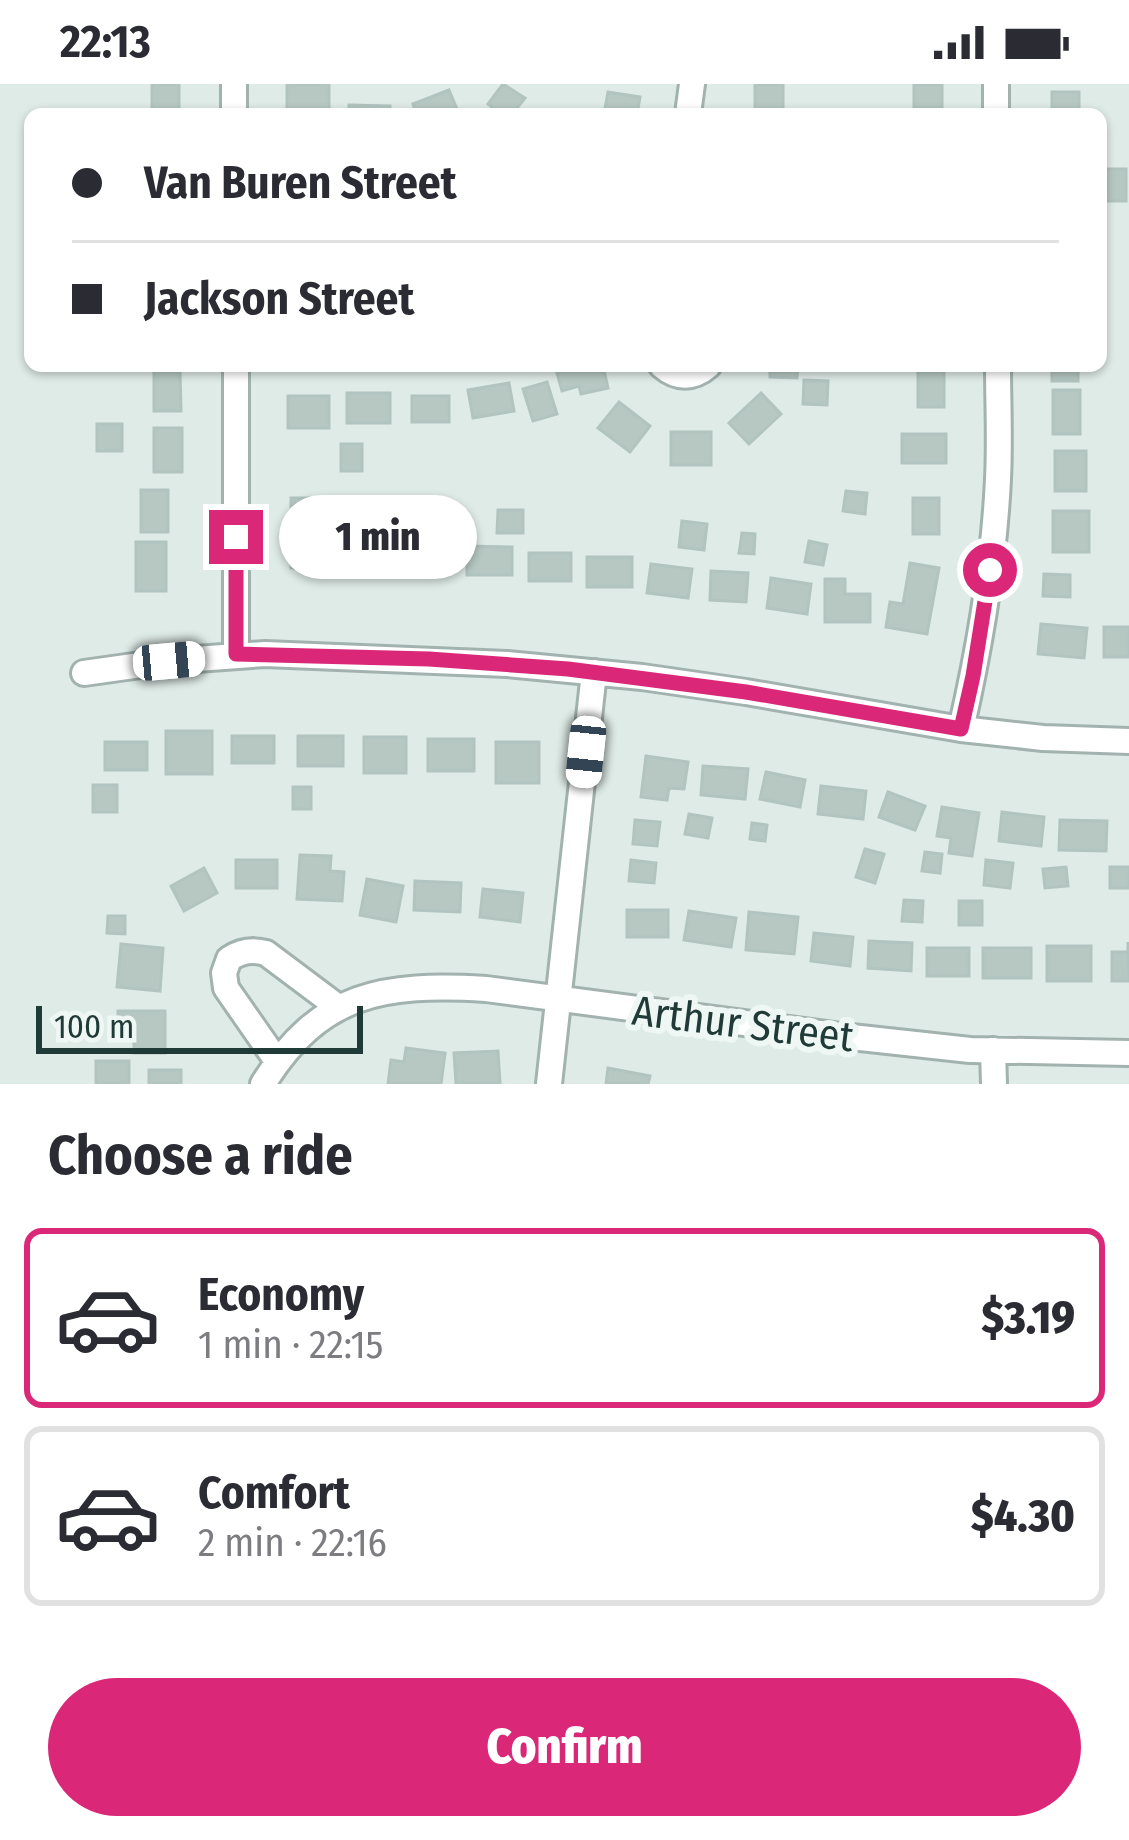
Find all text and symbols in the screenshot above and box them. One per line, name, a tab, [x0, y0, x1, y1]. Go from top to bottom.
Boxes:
text: 22:13	[60, 15, 151, 69]
text: Van Buren Street	[144, 156, 456, 210]
text: Jackson Street	[144, 272, 414, 326]
callout: 1 min	[278, 495, 476, 579]
route end	[209, 510, 263, 564]
text: 1 min	[336, 514, 420, 560]
route start	[963, 543, 1017, 597]
car	[132, 640, 206, 682]
car	[564, 714, 608, 790]
street label: Arthur Street	[629, 986, 857, 1062]
scale bar	[36, 1000, 363, 1053]
text: 100 m	[54, 1007, 134, 1047]
text: Choose a ride	[48, 1124, 353, 1188]
icon: car	[54, 1264, 162, 1372]
text: Economy	[198, 1268, 364, 1322]
text: $3.19	[982, 1291, 1075, 1345]
text: 1 min · 22:15	[198, 1322, 384, 1368]
icon: car	[54, 1462, 162, 1570]
text: Comfort	[198, 1466, 350, 1520]
text: $4.30	[971, 1489, 1075, 1543]
text: 2 min · 22:16	[198, 1520, 387, 1566]
button: Confirm	[48, 1678, 1081, 1816]

